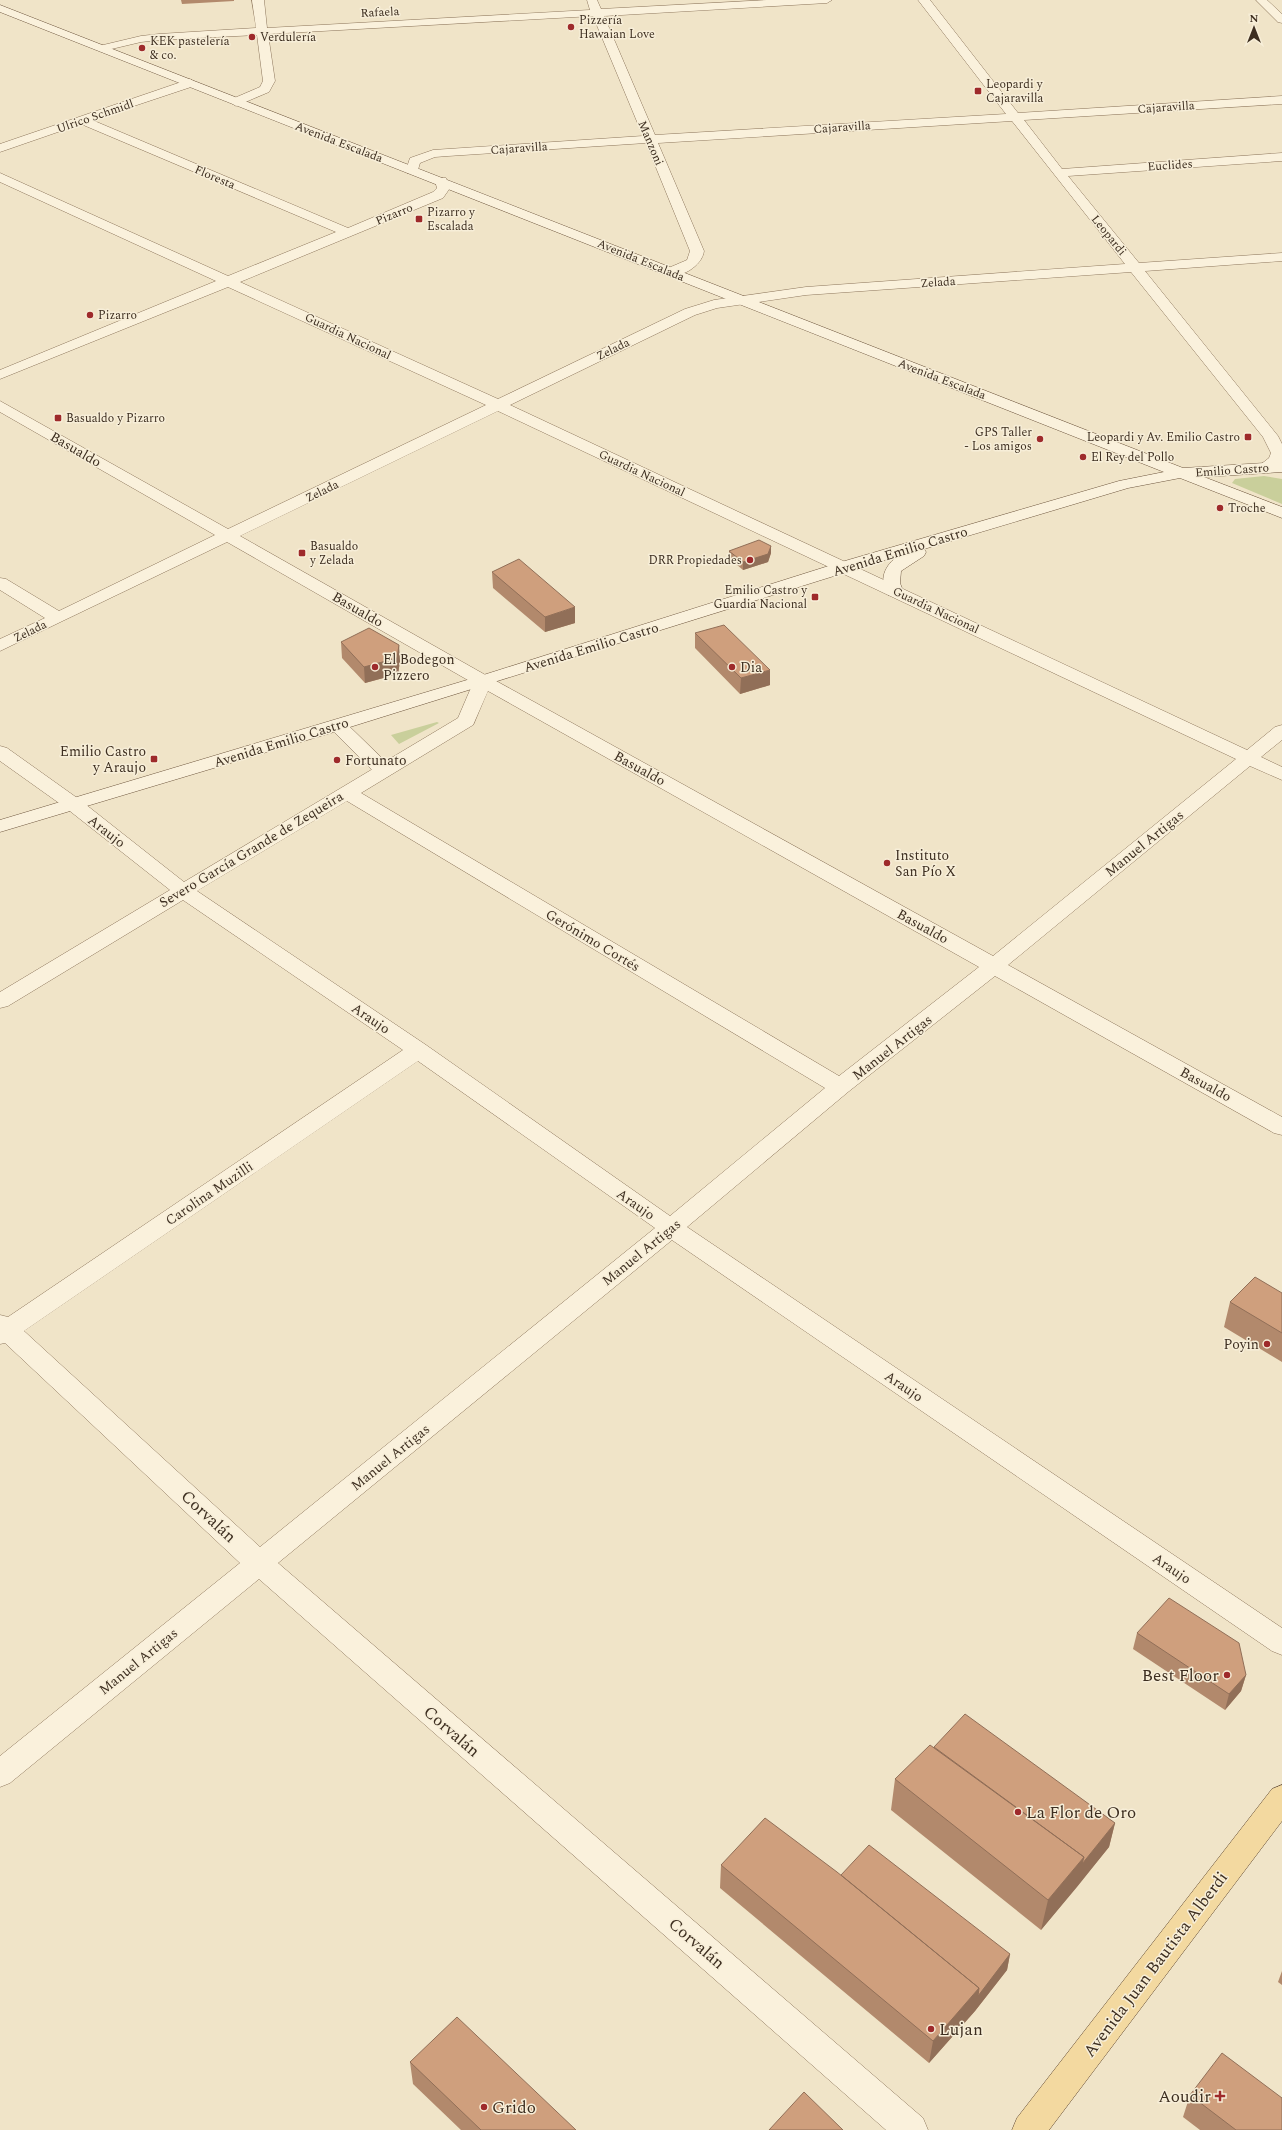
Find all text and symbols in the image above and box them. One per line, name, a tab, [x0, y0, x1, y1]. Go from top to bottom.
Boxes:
street label: Rafaela	[360, 2, 400, 23]
north arrow	[1234, 8, 1274, 48]
text: N	[1250, 10, 1259, 27]
place label: Pizzería Hawaian Love	[579, 11, 655, 44]
marker: Pizzería Hawaian Love	[566, 22, 576, 32]
place label: Verdulería	[260, 28, 316, 47]
place label: KEK pastelería & co.	[150, 32, 230, 65]
marker: Verdulería	[247, 32, 257, 42]
marker: KEK pastelería & co.	[137, 43, 147, 53]
place label: Leopardi y Cajaravilla	[986, 75, 1044, 108]
marker: Leopardi y Cajaravilla	[973, 86, 983, 96]
street label: Ulrico Schmidl	[54, 94, 136, 139]
street label: Cajaravilla	[1137, 96, 1195, 119]
street label: Cajaravilla	[813, 116, 871, 139]
street label: Avenida Escalada	[292, 117, 386, 168]
street label: Manzoni	[633, 118, 669, 169]
street label: Cajaravilla	[490, 137, 548, 160]
street label: Euclides	[1147, 154, 1193, 177]
street label: Floresta	[191, 160, 238, 195]
street label: Pizarro	[373, 198, 416, 231]
place label: Pizarro y Escalada	[427, 203, 476, 236]
street label: Leopardi	[1086, 211, 1131, 260]
marker: Pizarro y Escalada	[414, 214, 424, 224]
street label: Avenida Escalada	[594, 234, 688, 287]
street label: Zelada	[920, 272, 956, 293]
place label: Pizarro	[98, 306, 137, 325]
street label: Guardia Nacional	[301, 308, 394, 365]
marker: Pizarro	[85, 310, 95, 320]
street label: Zelada	[593, 333, 633, 366]
street label: Avenida Escalada	[895, 354, 989, 405]
place label: Basualdo y Pizarro	[66, 409, 165, 428]
marker: Basualdo y Pizarro	[53, 413, 63, 423]
place label: GPS Taller - Los amigos	[964, 423, 1032, 456]
street label: Basualdo	[46, 426, 105, 473]
place label: Leopardi y Av. Emilio Castro	[1087, 428, 1240, 447]
marker: Leopardi y Av. Emilio Castro	[1243, 432, 1253, 442]
marker: GPS Taller - Los amigos	[1035, 434, 1045, 444]
street label: Guardia Nacional	[595, 445, 688, 502]
place label: El Rey del Pollo	[1091, 448, 1174, 467]
marker: El Rey del Pollo	[1078, 452, 1088, 462]
street label: Emilio Castro	[1195, 458, 1270, 483]
street label: Zelada	[302, 475, 342, 508]
place label: Troche	[1228, 499, 1266, 518]
marker: Troche	[1215, 503, 1225, 513]
street label: Avenida Emilio Castro	[830, 521, 970, 582]
place label: Basualdo y Zelada	[309, 537, 358, 570]
marker: Basualdo y Zelada	[297, 548, 307, 558]
place label: DRR Propiedades	[648, 551, 742, 570]
marker: DRR Propiedades	[745, 555, 755, 565]
place label: Emilio Castro y Guardia Nacional	[714, 581, 808, 614]
street label: Guardia Nacional	[889, 582, 982, 639]
street label: Basualdo	[328, 586, 387, 633]
marker: Emilio Castro y Guardia Nacional	[810, 592, 820, 602]
street label: Zelada	[10, 615, 50, 648]
street label: Avenida Emilio Castro	[521, 617, 661, 678]
place label: El Bodegon Pizzero	[383, 649, 455, 686]
place label: Dia	[740, 657, 762, 678]
marker: El Bodegon Pizzero	[370, 662, 380, 672]
marker: Dia	[727, 662, 737, 672]
street label: Avenida Emilio Castro	[211, 712, 351, 773]
place label: Emilio Castro y Araujo	[60, 741, 146, 778]
street label: Basualdo	[610, 746, 669, 791]
place label: Fortunato	[345, 750, 407, 771]
marker: Emilio Castro y Araujo	[149, 754, 159, 764]
marker: Fortunato	[332, 755, 342, 765]
street label: Severo García Grande de Zequeira	[155, 786, 348, 913]
street label: Manuel Artigas	[1100, 805, 1188, 882]
street label: Araujo	[83, 810, 130, 853]
place label: Instituto San Pío X	[895, 845, 956, 882]
marker: Instituto San Pío X	[882, 858, 892, 868]
street label: Gerónimo Cortés	[541, 904, 644, 977]
street label: Basualdo	[893, 904, 952, 949]
street label: Araujo	[347, 998, 394, 1039]
street label: Manuel Artigas	[848, 1009, 937, 1085]
street label: Basualdo	[1176, 1062, 1235, 1107]
street label: Carolina Muzilli	[161, 1156, 257, 1231]
street label: Araujo	[612, 1184, 659, 1225]
street label: Manuel Artigas	[597, 1214, 685, 1291]
place label: Poyin	[1224, 1334, 1259, 1355]
marker: Poyin	[1262, 1339, 1272, 1349]
street label: Araujo	[880, 1366, 927, 1407]
street label: Manuel Artigas	[346, 1419, 434, 1496]
street label: Corvalán	[175, 1484, 242, 1549]
street label: Araujo	[1148, 1548, 1195, 1589]
street label: Manuel Artigas	[94, 1623, 182, 1700]
place label: Best Floor	[1142, 1663, 1219, 1689]
marker: Best Floor	[1222, 1670, 1232, 1680]
street label: Corvalán	[417, 1700, 486, 1764]
place label: La Flor de Oro	[1026, 1800, 1136, 1826]
marker: La Flor de Oro	[1013, 1807, 1023, 1817]
street label: Avenida Juan Bautista Alberdi	[1077, 1866, 1235, 2063]
street label: Corvalán	[662, 1912, 731, 1976]
place label: Lujan	[939, 2017, 983, 2043]
marker: Lujan	[926, 2024, 936, 2034]
place label: Aoudir	[1158, 2084, 1211, 2110]
marker: Aoudir	[1214, 2090, 1226, 2102]
place label: Grido	[492, 2095, 536, 2121]
marker: Grido	[479, 2102, 489, 2112]

